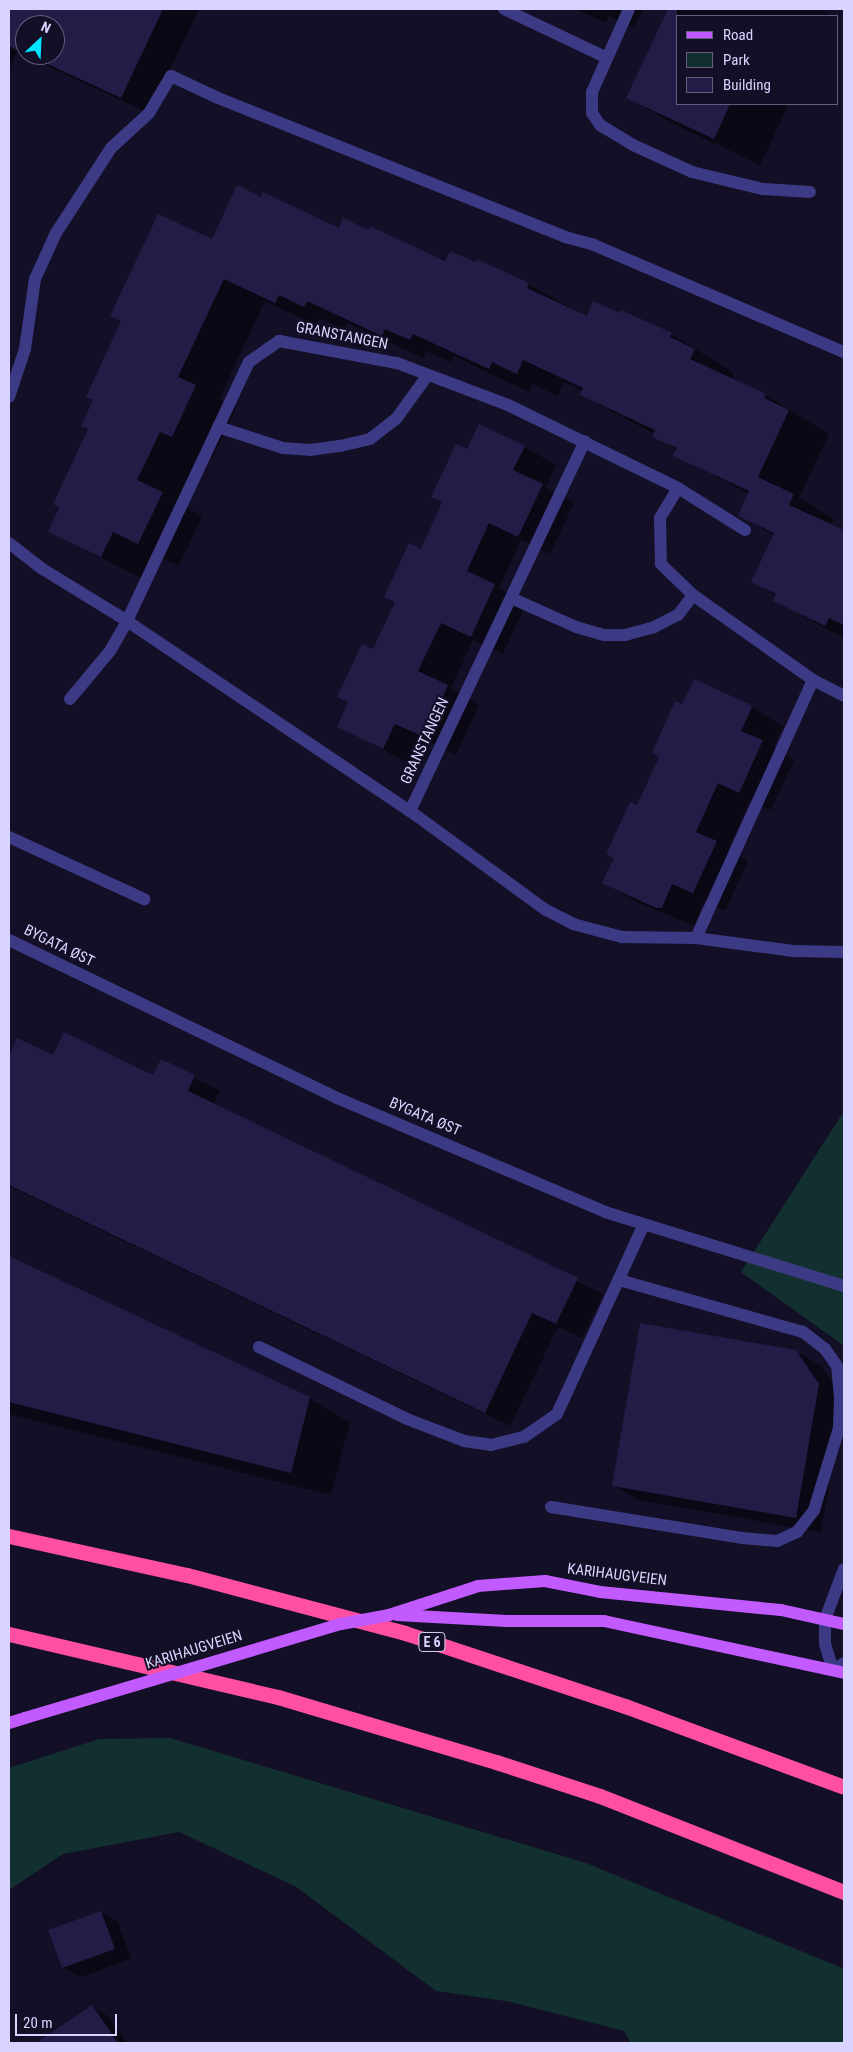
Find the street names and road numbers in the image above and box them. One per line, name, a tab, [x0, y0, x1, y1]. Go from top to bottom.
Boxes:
street label: GRANSTANGEN	[294, 318, 390, 354]
street label: GRANSTANGEN	[397, 695, 453, 787]
street label: BYGATA ØST	[21, 921, 97, 971]
street label: BYGATA ØST	[387, 1094, 463, 1140]
street label: KARIHAUGVEIEN	[566, 1560, 668, 1590]
street label: KARIHAUGVEIEN	[143, 1627, 245, 1673]
road number: E 6	[418, 1630, 446, 1654]

